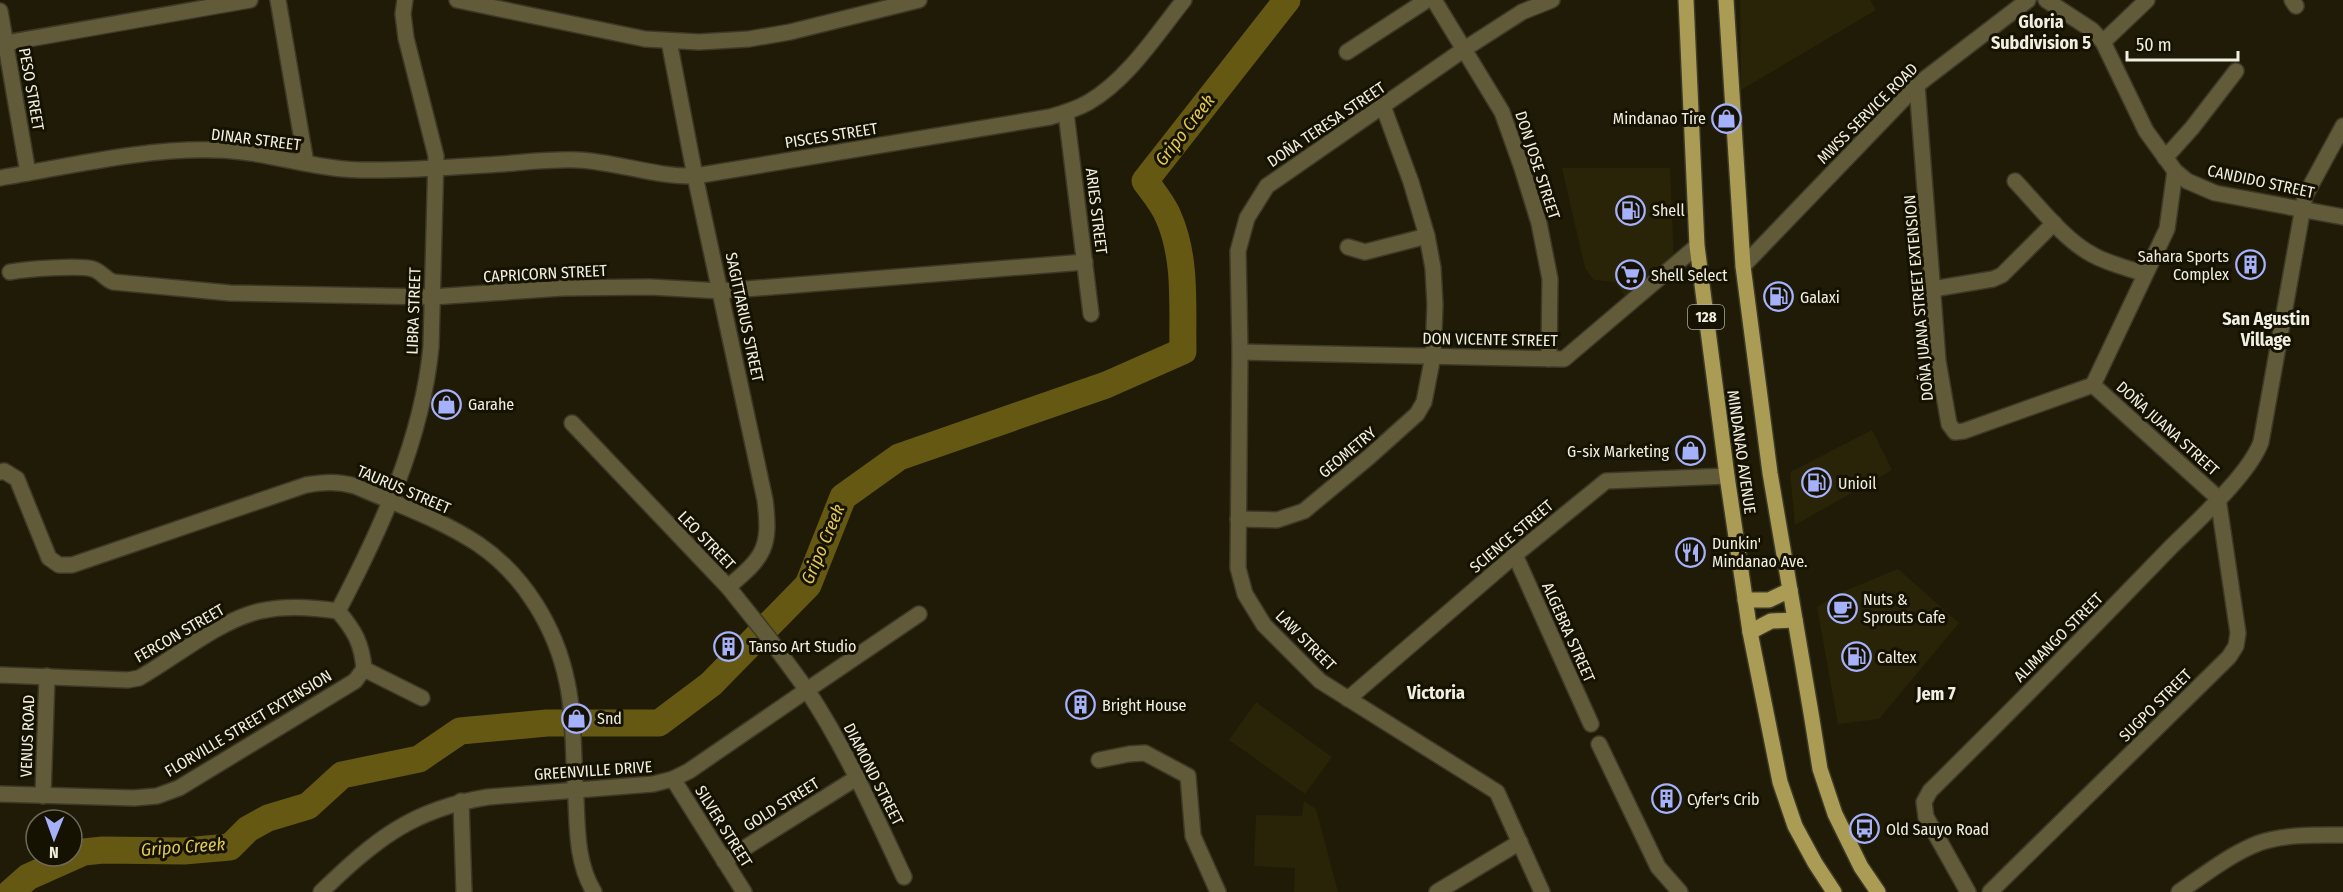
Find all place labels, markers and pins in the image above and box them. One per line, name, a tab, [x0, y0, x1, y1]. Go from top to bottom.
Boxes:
shop icon: Mindanao Tire	[1711, 102, 1743, 134]
place label: Mindanao Tire	[1613, 109, 1706, 128]
fuel station icon: Shell	[1615, 194, 1647, 226]
place label: Shell	[1652, 201, 1685, 220]
place label: Sahara Sports Complex	[2138, 247, 2229, 284]
building icon: Sahara Sports Complex	[2234, 249, 2266, 281]
supermarket icon: Shell Select	[1614, 259, 1646, 291]
place label: Shell Select	[1651, 266, 1728, 285]
fuel station icon: Galaxi	[1763, 281, 1795, 313]
place label: Galaxi	[1800, 288, 1840, 307]
shop icon: Garahe	[431, 388, 463, 420]
place label: Garahe	[468, 395, 514, 414]
shop icon: G-six Marketing	[1674, 435, 1706, 467]
place label: G-six Marketing	[1567, 442, 1669, 461]
fuel station icon: Unioil	[1801, 467, 1833, 499]
place label: Unioil	[1838, 474, 1877, 493]
place label: Dunkin' Mindanao Ave.	[1712, 534, 1807, 571]
restaurant icon: Dunkin' Mindanao Ave.	[1675, 536, 1707, 568]
place label: Nuts & Sprouts Cafe	[1863, 590, 1946, 627]
cafe icon: Nuts & Sprouts Cafe	[1826, 592, 1858, 624]
building icon: Tanso Art Studio	[712, 630, 744, 662]
place label: Tanso Art Studio	[749, 637, 856, 656]
fuel station icon: Caltex	[1840, 641, 1872, 673]
place label: Caltex	[1877, 648, 1917, 667]
building icon: Bright House	[1065, 689, 1097, 721]
place label: Bright House	[1102, 696, 1187, 715]
shop icon: Snd	[560, 702, 592, 734]
place label: Snd	[597, 709, 622, 728]
building icon: Cyfer's Crib	[1650, 783, 1682, 815]
place label: Cyfer's Crib	[1687, 790, 1759, 809]
bus stop icon: Old Sauyo Road	[1849, 813, 1881, 845]
place label: Old Sauyo Road	[1886, 820, 1989, 839]

